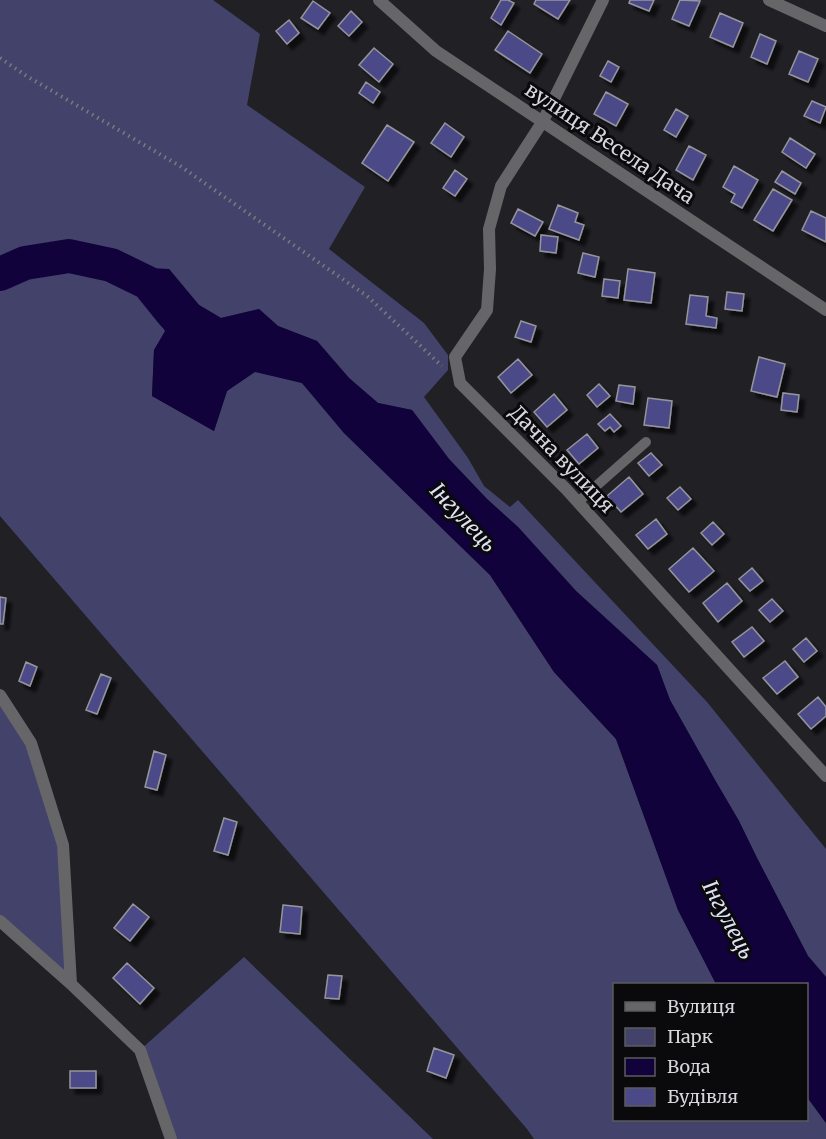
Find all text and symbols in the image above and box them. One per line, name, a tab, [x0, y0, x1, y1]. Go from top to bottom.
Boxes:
street label: вулиця Весела Дача	[521, 77, 700, 209]
street label: Дачна вулиця	[505, 400, 620, 518]
water label: Інгулець	[424, 477, 502, 558]
water label: Інгулець	[696, 876, 760, 964]
legend	[613, 983, 808, 1121]
text: Вулиця	[667, 995, 735, 1018]
text: Парк	[667, 1025, 713, 1048]
text: Вода	[667, 1055, 711, 1078]
text: Будівля	[667, 1085, 738, 1108]

